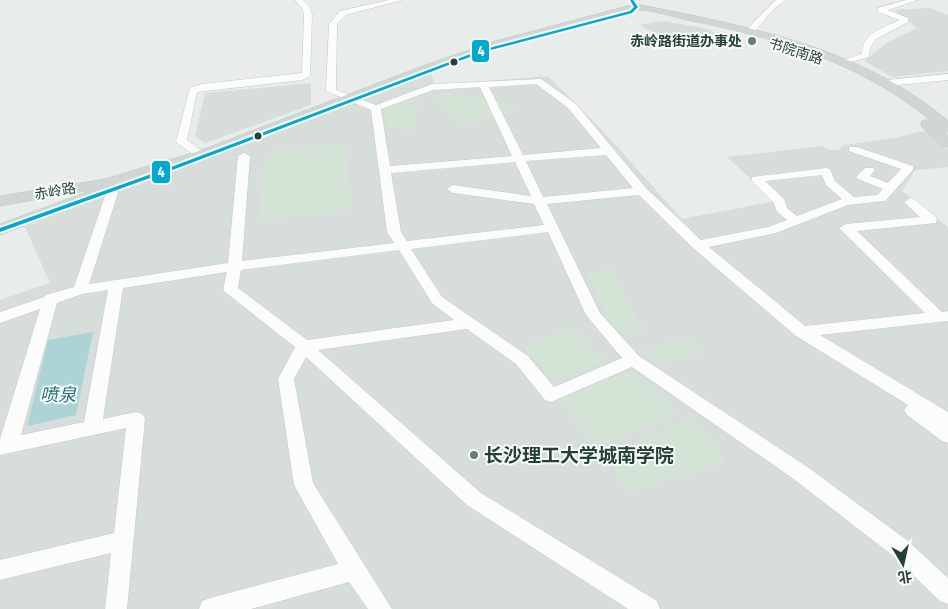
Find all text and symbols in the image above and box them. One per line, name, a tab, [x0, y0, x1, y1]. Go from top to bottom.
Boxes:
place label: 赤岭路街道办事处	[630, 33, 742, 50]
marker: 赤岭路街道办事处	[746, 35, 758, 47]
street label: 书院南路	[767, 35, 825, 68]
line badge: 4	[471, 39, 490, 63]
text: 4	[477, 43, 485, 60]
unlabelled marker	[449, 57, 459, 67]
unlabelled marker	[253, 131, 263, 141]
line badge: 4	[151, 160, 171, 184]
text: 4	[157, 164, 165, 181]
street label: 赤岭路	[33, 179, 77, 204]
water label: 喷泉	[40, 384, 77, 406]
place label: 长沙理工大学城南学院	[484, 444, 674, 467]
marker: 长沙理工大学城南学院	[468, 449, 480, 461]
north arrow	[878, 539, 928, 589]
text: 北	[897, 567, 913, 586]

